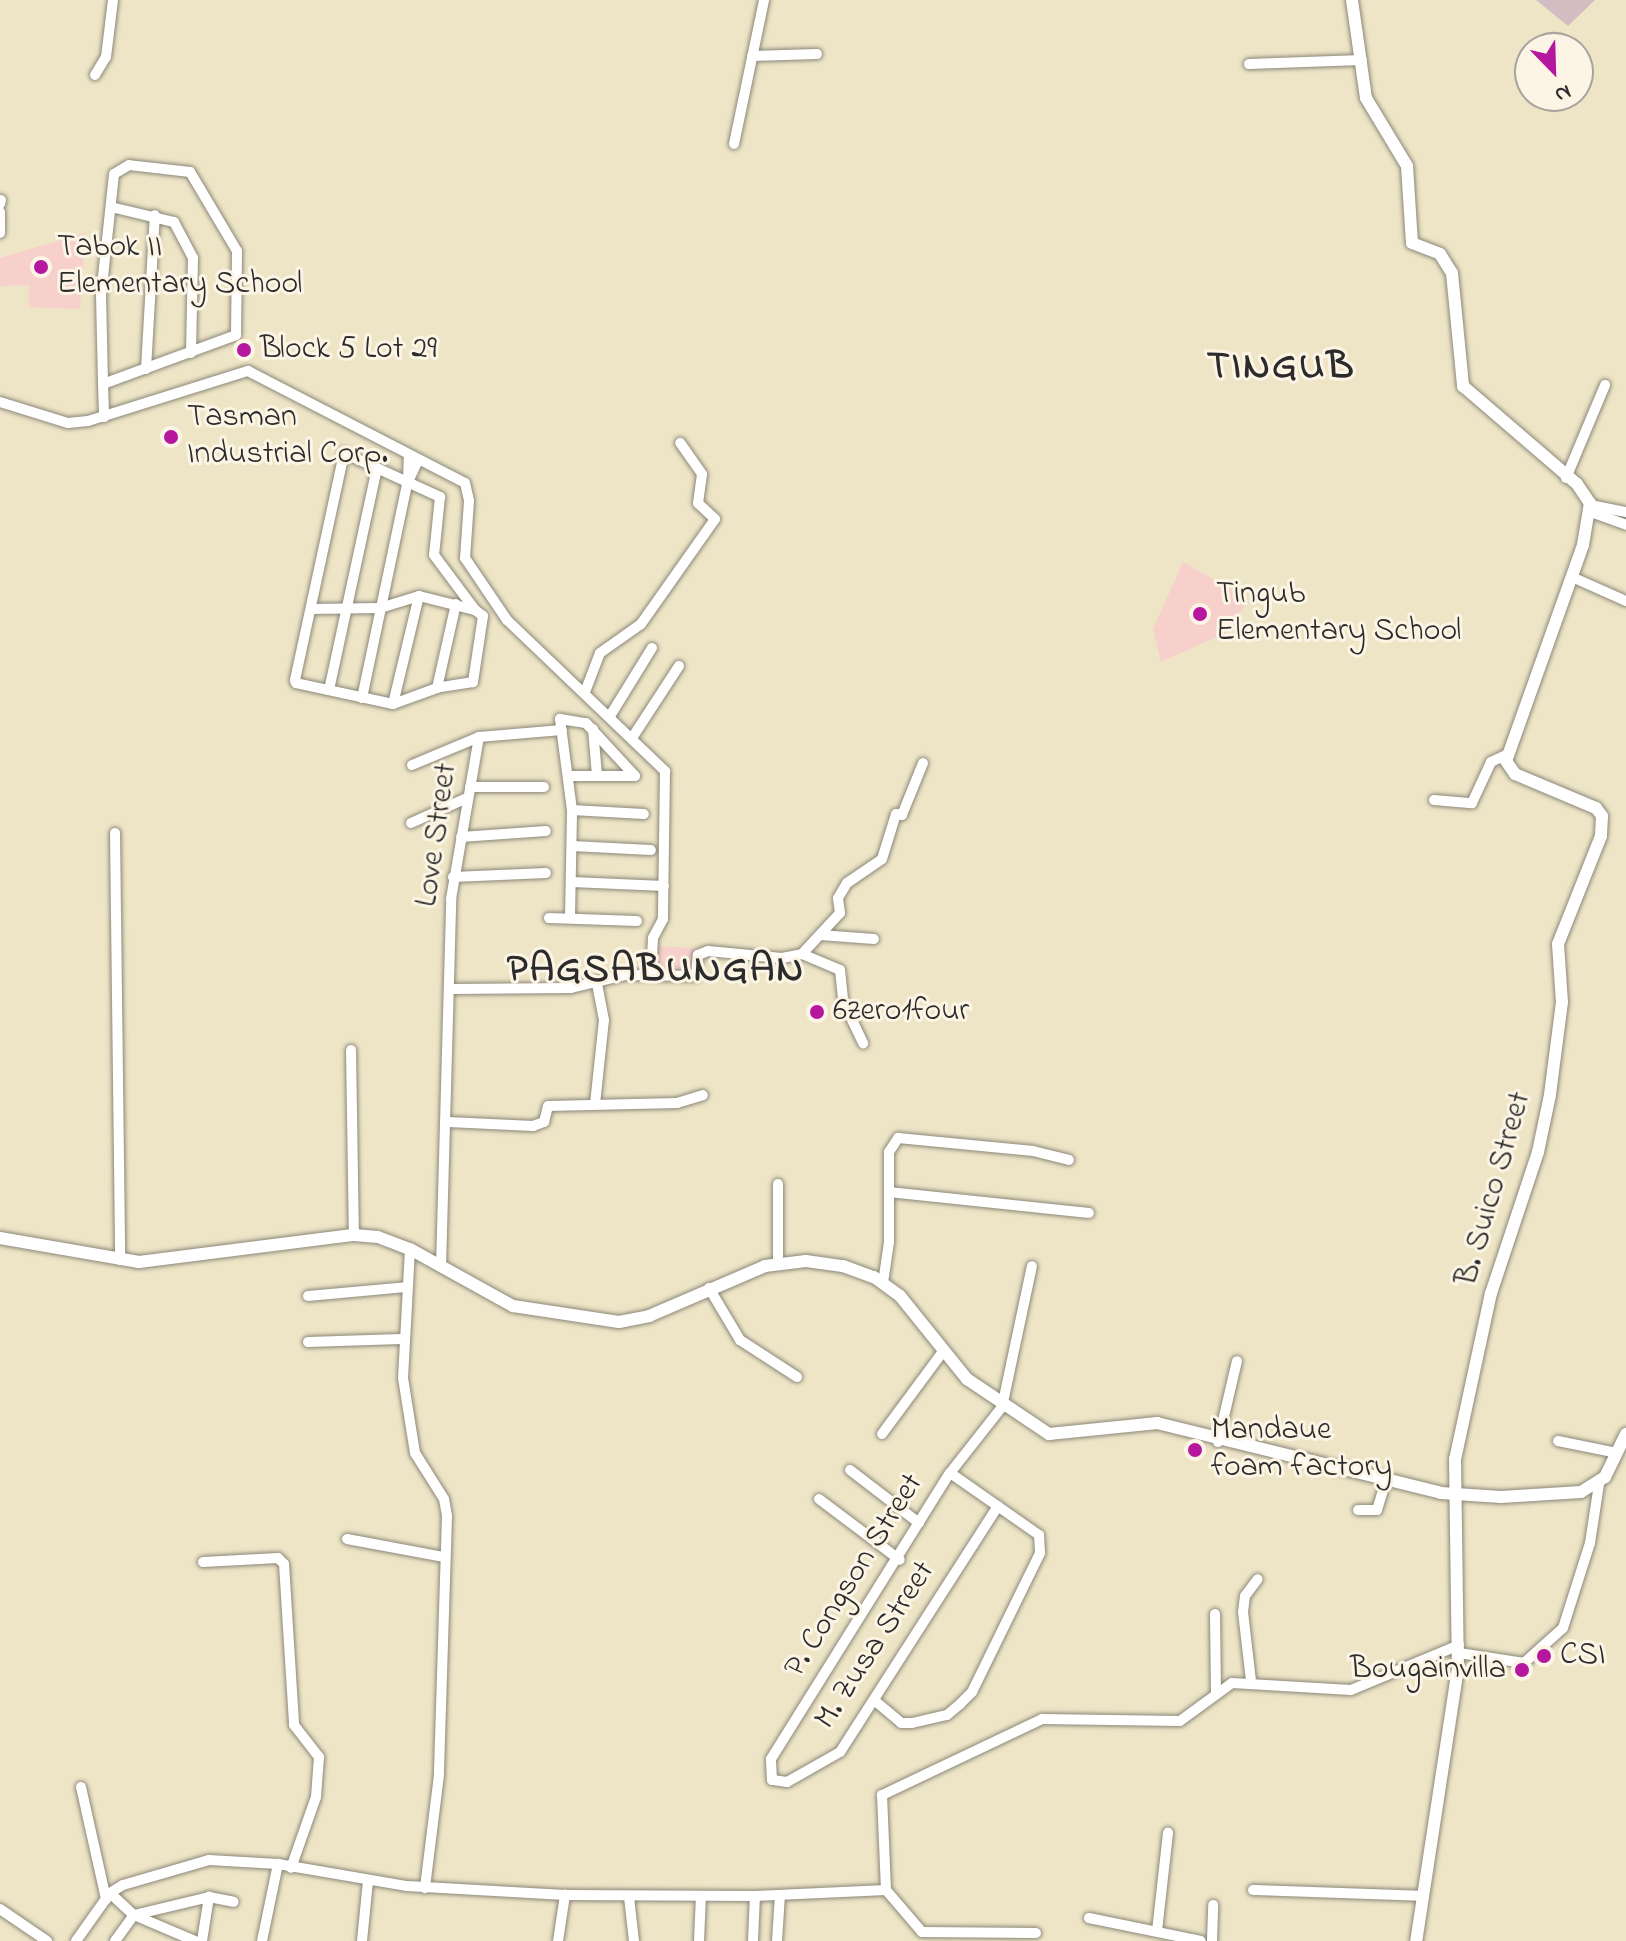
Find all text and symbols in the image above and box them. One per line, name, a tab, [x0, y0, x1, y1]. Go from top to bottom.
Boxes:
north arrow	[1514, 32, 1594, 112]
text: N	[1550, 75, 1576, 110]
place label: Tabok II Elementary School	[57, 230, 302, 305]
marker: Tabok II Elementary School	[32, 258, 50, 276]
place label: Block 5 Lot 29	[260, 331, 437, 369]
marker: Block 5 Lot 29	[235, 341, 253, 359]
district label: TINGUB	[1207, 344, 1355, 392]
place label: Tasman Industrial Corp.	[187, 400, 388, 475]
marker: Tasman Industrial Corp.	[162, 428, 180, 446]
place label: Tingub Elementary School	[1216, 577, 1461, 652]
marker: Tingub Elementary School	[1191, 605, 1209, 623]
street label: Love Street	[409, 761, 467, 909]
district label: PAGSABUNGAN	[507, 947, 805, 995]
place label: 6zero1four	[833, 993, 969, 1031]
marker: 6zero1four	[808, 1003, 826, 1021]
street label: B. Suico Street	[1449, 1088, 1541, 1290]
place label: Mandaue foam factory	[1211, 1413, 1392, 1488]
marker: Mandaue foam factory	[1186, 1441, 1204, 1459]
street label: P. Congson Street	[777, 1467, 933, 1685]
street label: M. Zusa Street	[807, 1555, 945, 1737]
place label: CSI	[1560, 1637, 1606, 1675]
marker: CSI	[1535, 1647, 1553, 1665]
place label: Bougainvilla	[1350, 1651, 1506, 1689]
marker: Bougainvilla	[1513, 1661, 1531, 1679]

